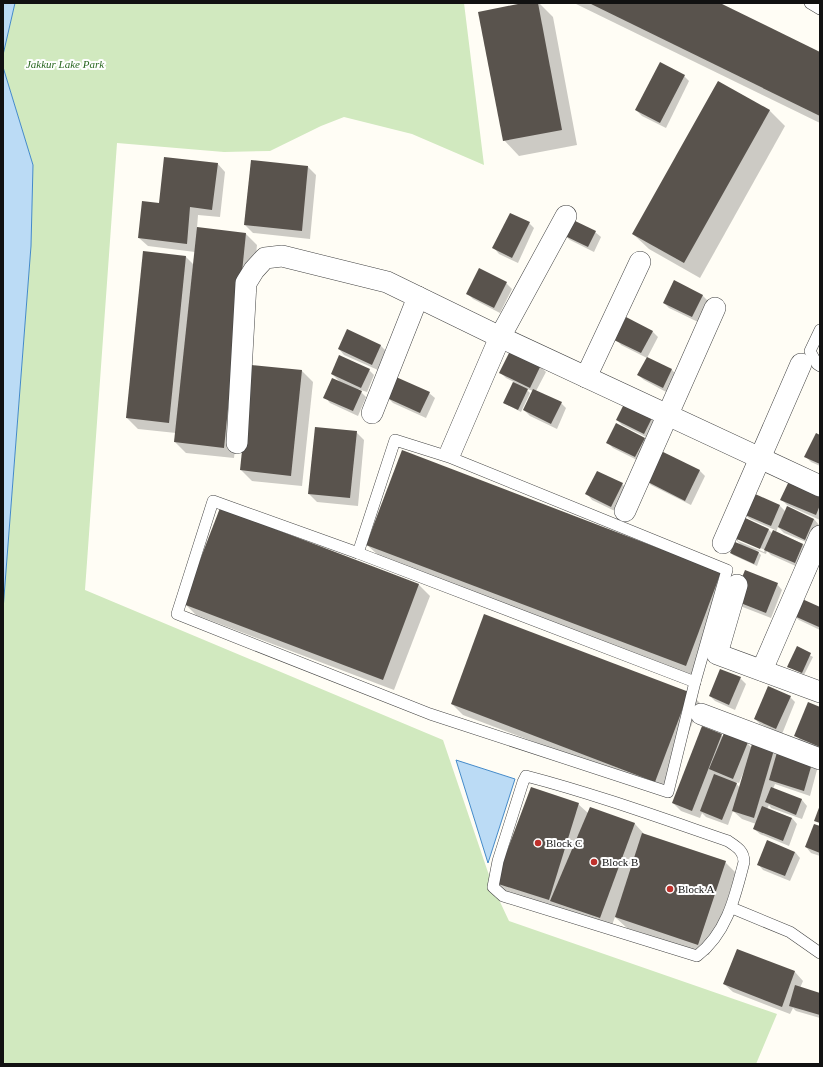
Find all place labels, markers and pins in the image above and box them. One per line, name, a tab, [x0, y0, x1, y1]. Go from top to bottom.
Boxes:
place label: Block C	[546, 837, 582, 849]
marker: Block C	[533, 838, 543, 848]
place label: Block B	[602, 856, 638, 868]
marker: Block B	[589, 857, 599, 867]
place label: Block A	[678, 883, 714, 895]
marker: Block A	[665, 884, 675, 894]

